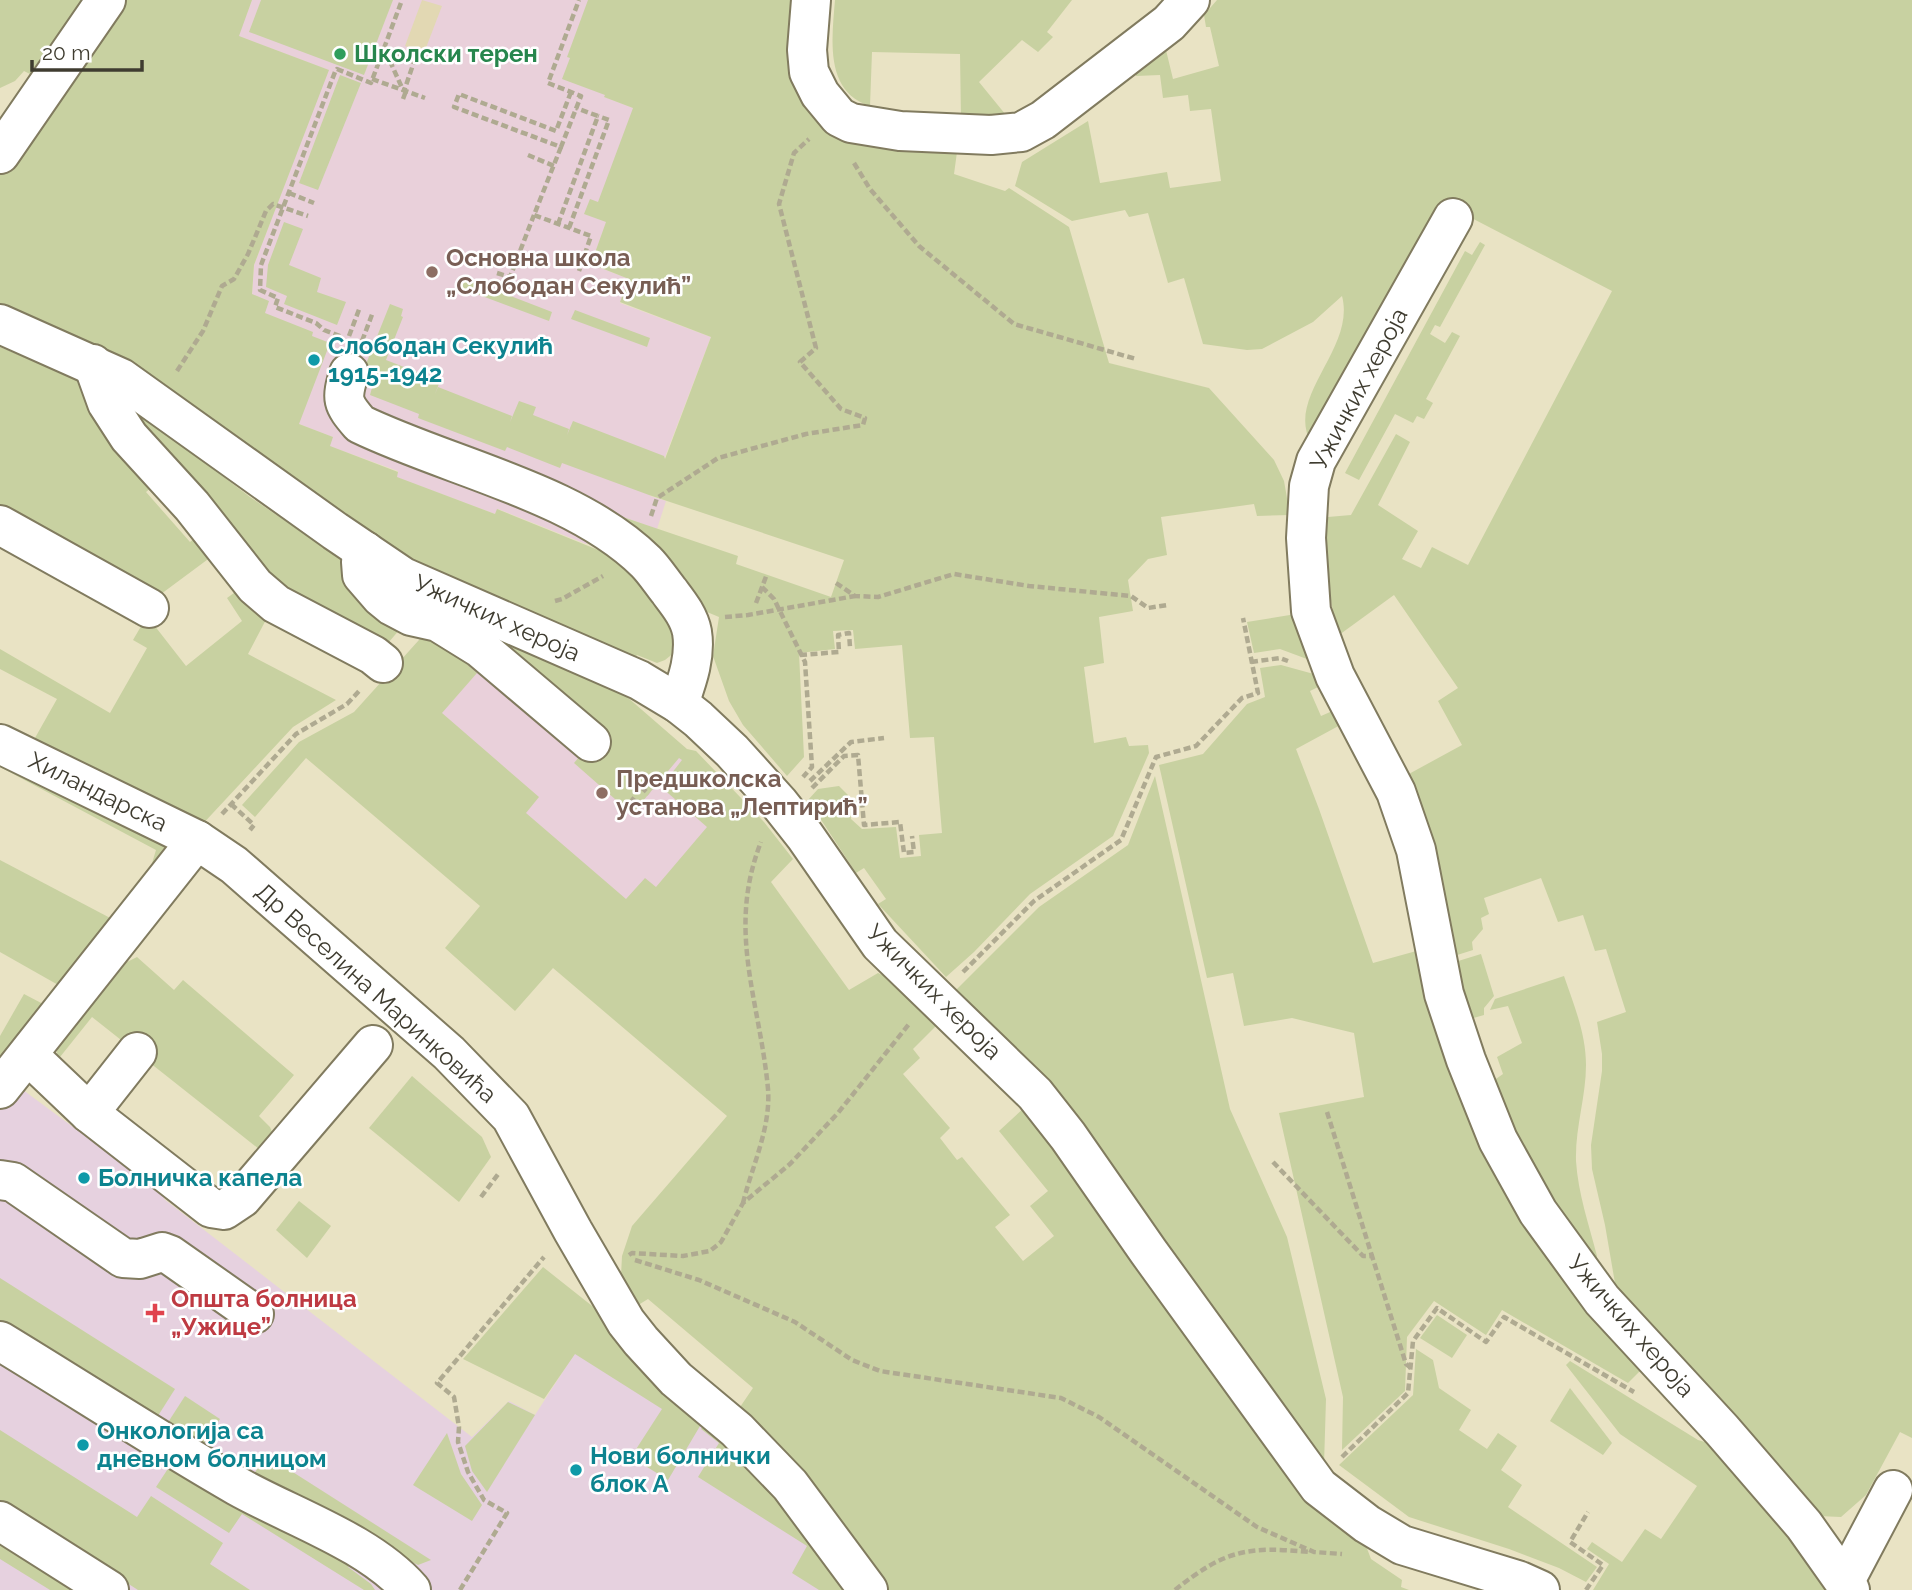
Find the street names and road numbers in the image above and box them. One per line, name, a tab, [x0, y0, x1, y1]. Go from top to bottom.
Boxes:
street label: Ужичких хероја	[1304, 303, 1413, 475]
street label: Ужичких хероја	[410, 568, 585, 667]
street label: Хиландарска	[24, 745, 172, 838]
street label: Др Веселина Маринковића	[250, 877, 503, 1109]
street label: Ужичких хероја	[861, 918, 1008, 1065]
street label: Ужичких хероја	[1562, 1249, 1701, 1403]

